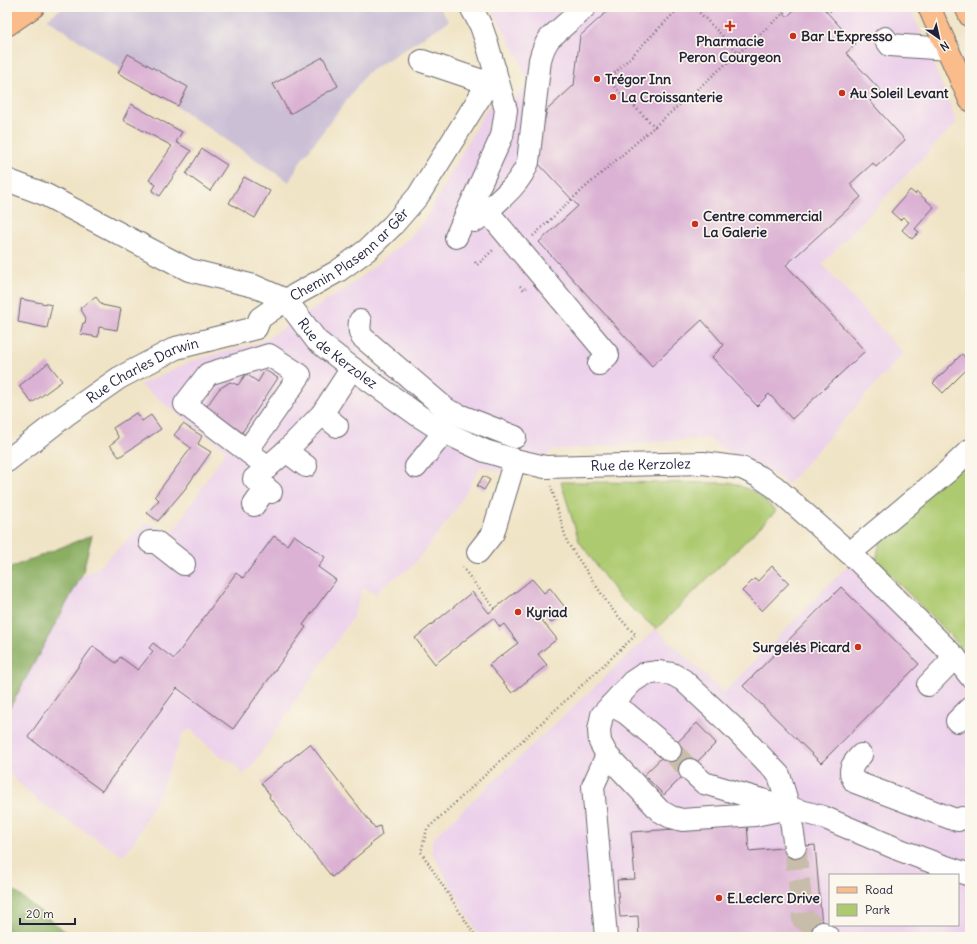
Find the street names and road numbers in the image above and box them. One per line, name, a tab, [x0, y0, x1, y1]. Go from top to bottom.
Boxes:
street label: Chemin Plasenn ar Gêr	[287, 204, 413, 305]
street label: Rue de Kerzolez	[294, 314, 381, 393]
street label: Rue Charles Darwin	[83, 334, 200, 407]
street label: Rue de Kerzolez	[590, 454, 691, 475]

